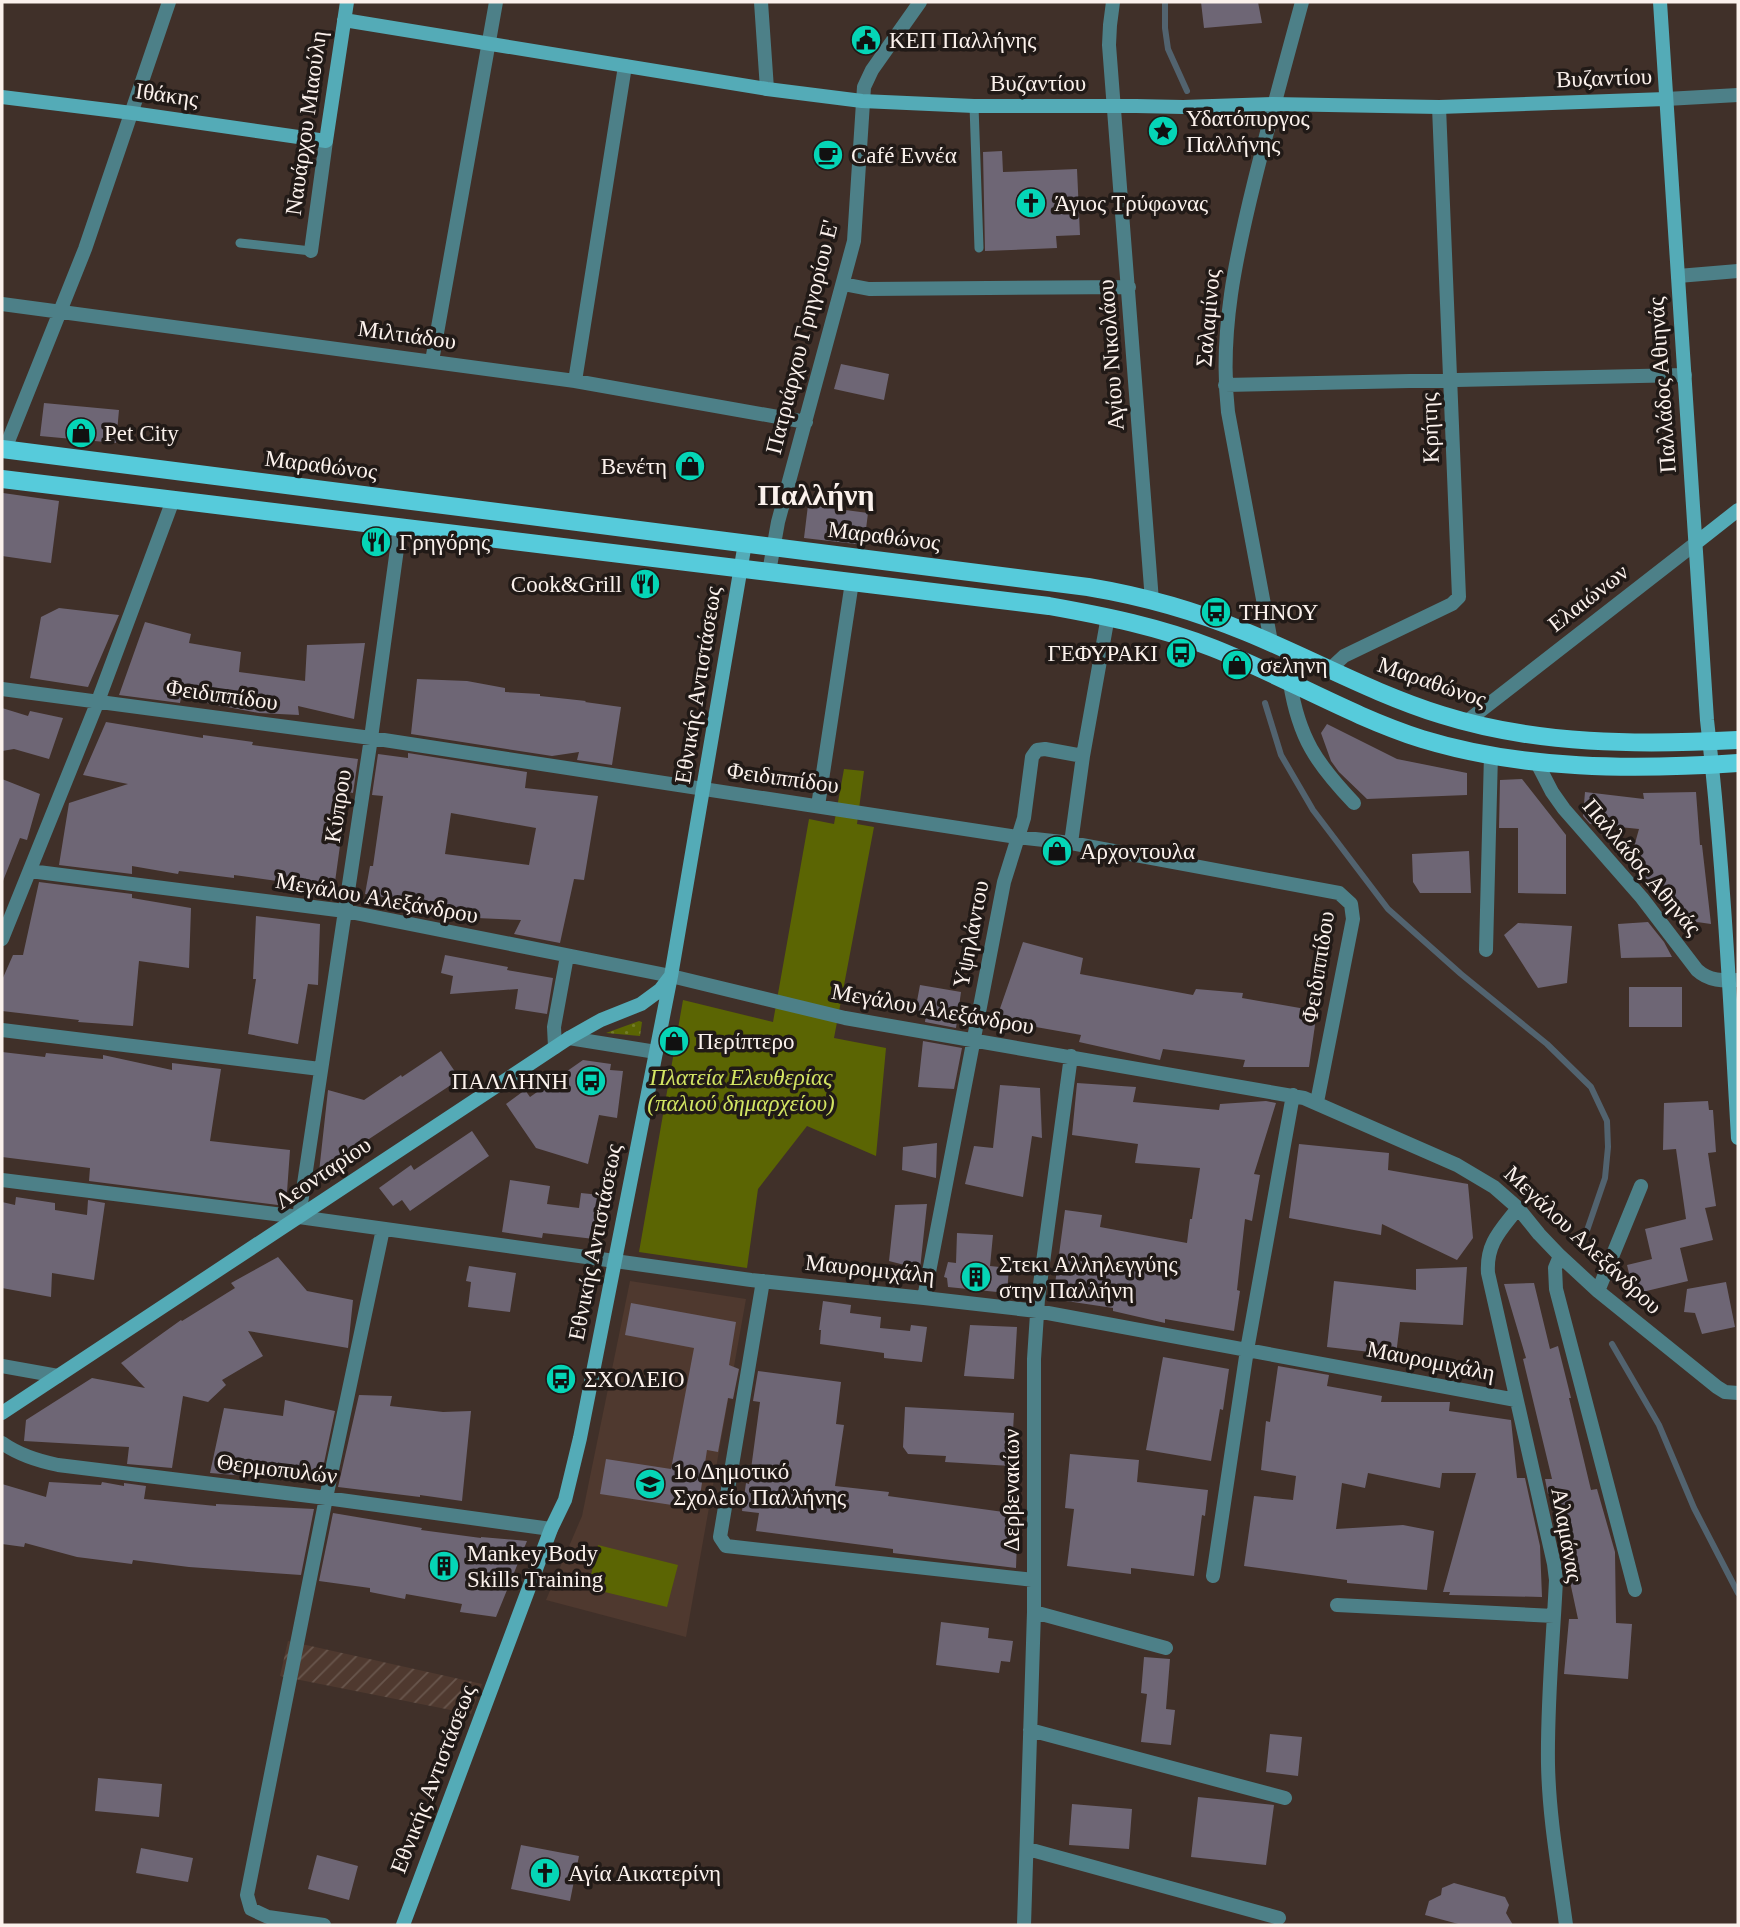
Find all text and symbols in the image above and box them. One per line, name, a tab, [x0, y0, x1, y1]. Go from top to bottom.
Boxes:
public building icon: ΚΕΠ Παλλήνης	[849, 23, 883, 57]
place label: ΚΕΠ Παλλήνης	[889, 28, 1036, 53]
street label: Ναυάρχου Μιαούλη	[281, 29, 331, 217]
street label: Βυζαντίου	[1555, 64, 1653, 92]
street label: Βυζαντίου	[990, 71, 1086, 96]
street label: Ιθάκης	[134, 78, 200, 112]
place label: Υδατόπυργος Παλλήνης	[1186, 106, 1310, 157]
place icon: Υδατόπυργος Παλλήνης	[1146, 114, 1180, 148]
cafe icon: Café Εννέα	[811, 138, 845, 172]
place label: Café Εννέα	[851, 143, 957, 168]
church icon: Άγιος Τρύφωνας	[1014, 186, 1048, 220]
place label: Άγιος Τρύφωνας	[1054, 191, 1208, 216]
street label: Πατριάρχου Γρηγορίου Ε'	[761, 217, 843, 457]
street label: Σαλαμίνος	[1191, 268, 1225, 368]
street label: Αγίου Νικολάου	[1093, 279, 1129, 431]
street label: Παλλάδος Αθιηνάς	[1643, 296, 1681, 474]
street label: Μιλτιάδου	[356, 316, 458, 354]
street label: Κρήτης	[1416, 392, 1444, 464]
shop icon: Pet City	[64, 416, 98, 450]
place label: Pet City	[104, 421, 179, 446]
street label: Μαραθώνος	[263, 446, 379, 484]
shop icon: Βενέτη	[673, 449, 707, 483]
place label: Βενέτη	[601, 454, 667, 479]
district label: Παλλήνη	[757, 478, 875, 511]
street label: Μαραθώνος	[826, 517, 942, 555]
restaurant icon: Γρηγόρης	[359, 525, 393, 559]
place label: Γρηγόρης	[399, 530, 490, 555]
street label: Ελαιώνων	[1543, 559, 1633, 637]
restaurant icon: Cook&Grill	[628, 567, 662, 601]
place label: Cook&Grill	[511, 572, 622, 597]
street label: Εθνικής Αντιστάσεως	[670, 584, 726, 786]
bus stop icon: ΤΗΝΟΥ	[1199, 595, 1233, 629]
place label: ΤΗΝΟΥ	[1239, 600, 1319, 625]
bus stop icon: ΓΕΦΥΡΑΚΙ	[1164, 636, 1198, 670]
place label: ΓΕΦΥΡΑΚΙ	[1047, 641, 1158, 666]
shop icon: σεληνη	[1220, 648, 1254, 682]
street label: Μαραθώνος	[1374, 652, 1490, 712]
place label: σεληνη	[1260, 653, 1327, 678]
street label: Φειδιππίδου	[164, 675, 280, 715]
street label: Φειδιππίδου	[725, 758, 841, 798]
street label: Κύπρου	[320, 768, 356, 844]
street label: Παλλάδος Αθηνάς	[1578, 794, 1706, 940]
shop icon: Αρχοντουλα	[1040, 834, 1074, 868]
place label: Αρχοντουλα	[1080, 839, 1195, 864]
street label: Μεγάλου Αλεξάνδρου	[274, 868, 480, 928]
street label: Υψηλάντου	[948, 878, 994, 990]
street label: Φειδιππίδου	[1297, 909, 1339, 1025]
street label: Μεγάλου Αλεξάνδρου	[830, 979, 1036, 1039]
shop icon: Περίπτερο	[657, 1024, 691, 1058]
place label: Περίπτερο	[697, 1029, 794, 1054]
bus stop icon: ΠΑΛΛΗΝΗ	[574, 1064, 608, 1098]
park label: Πλατεία Ελευθερίας (παλιού δημαρχείου)	[647, 1065, 835, 1116]
place label: ΠΑΛΛΗΝΗ	[452, 1069, 568, 1094]
street label: Λεονταρίου	[270, 1132, 376, 1214]
street label: Εθνικής Αντιστάσεως	[564, 1142, 626, 1342]
street label: Μεγάλου Αλεξάνδρου	[1499, 1161, 1667, 1319]
street label: Μαυρομιχάλη	[804, 1250, 936, 1288]
place label: Στεκι Αλληλεγγύης στην Παλλήνη	[999, 1252, 1178, 1303]
building icon: Στεκι Αλληλεγγύης στην Παλλήνη	[959, 1260, 993, 1294]
street label: Μαυρομιχάλη	[1365, 1336, 1497, 1386]
bus stop icon: ΣΧΟΛΕΙΟ	[544, 1362, 578, 1396]
place label: ΣΧΟΛΕΙΟ	[584, 1367, 685, 1392]
street label: Δερβενακίων	[999, 1428, 1024, 1552]
street label: Θερμοπυλών	[215, 1449, 339, 1489]
place label: 1ο Δημοτικό Σχολείο Παλλήνης	[673, 1459, 846, 1510]
school or university icon: 1ο Δημοτικό Σχολείο Παλλήνης	[633, 1467, 667, 1501]
street label: Αλαμάνας	[1546, 1486, 1588, 1584]
place label: Mankey Body Skills Training	[467, 1541, 604, 1592]
building icon: Mankey Body Skills Training	[427, 1549, 461, 1583]
street label: Εθνικής Αντιστάσεως	[386, 1681, 480, 1877]
church icon: Αγία Αικατερίνη	[528, 1856, 562, 1890]
place label: Αγία Αικατερίνη	[568, 1861, 721, 1886]

